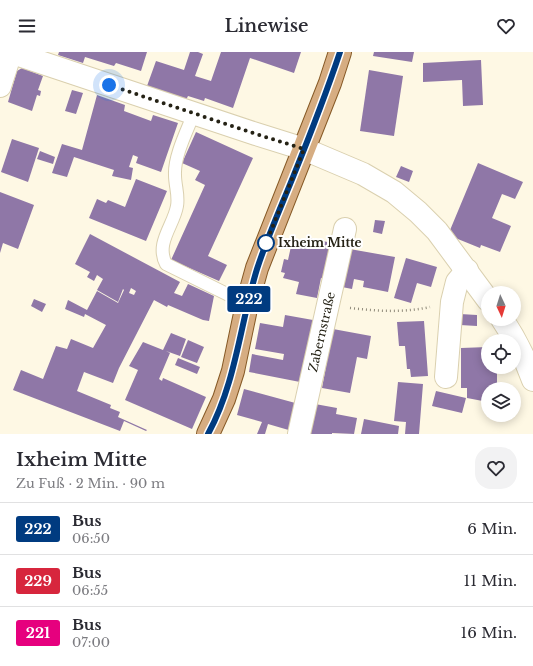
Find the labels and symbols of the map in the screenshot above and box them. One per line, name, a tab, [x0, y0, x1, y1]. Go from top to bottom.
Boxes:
your location	[99, 75, 119, 95]
marker: Ixheim Mitte	[257, 234, 275, 252]
place label: Ixheim Mitte	[278, 235, 362, 250]
line badge: 222	[226, 286, 272, 312]
north arrow	[481, 286, 521, 326]
street label: Zabernstraße	[305, 290, 338, 374]

